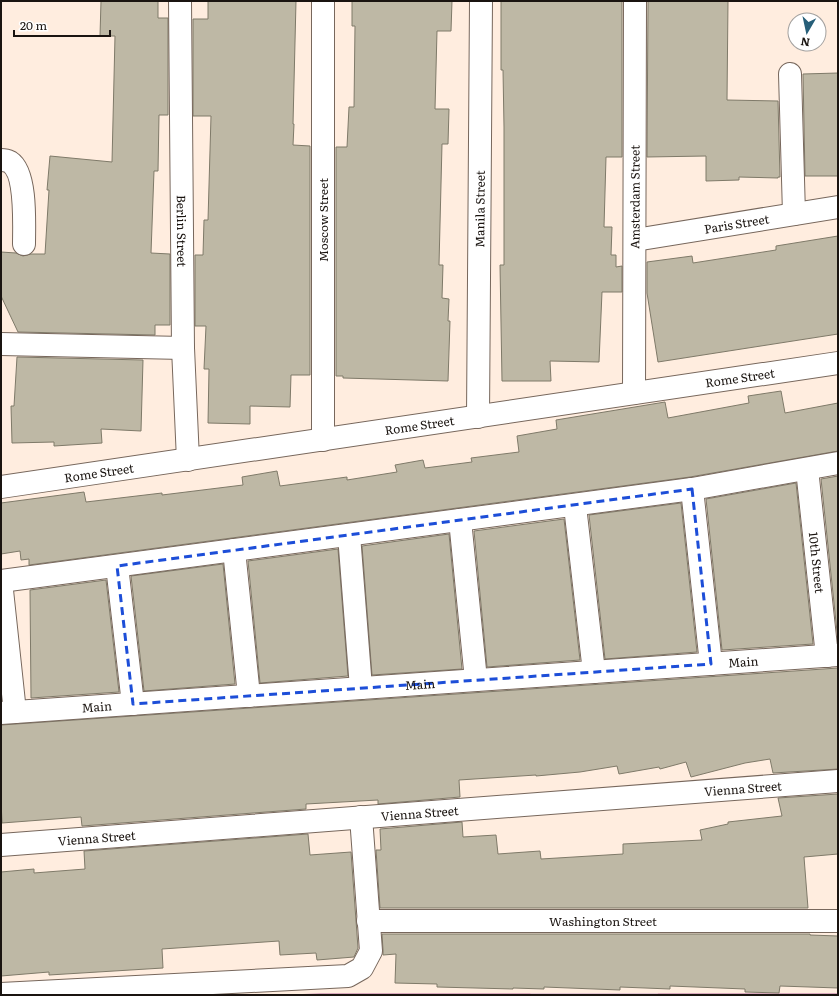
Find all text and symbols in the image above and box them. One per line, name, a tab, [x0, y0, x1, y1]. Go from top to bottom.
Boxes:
scale bar	[14, 12, 110, 38]
north arrow	[787, 12, 827, 52]
text: 20 m	[20, 16, 47, 34]
text: N	[799, 34, 811, 51]
street label: Amsterdam Street	[625, 145, 644, 249]
street label: Manila Street	[470, 170, 489, 248]
street label: Moscow Street	[314, 178, 332, 262]
street label: Berlin Street	[173, 195, 191, 267]
street label: Paris Street	[703, 209, 771, 238]
street label: Rome Street	[704, 363, 776, 392]
street label: Rome Street	[384, 411, 455, 439]
street label: Rome Street	[63, 458, 135, 487]
street label: 10th Street	[805, 531, 829, 594]
street label: Main	[728, 652, 759, 672]
street label: Main	[404, 674, 436, 694]
street label: Main	[81, 696, 113, 716]
street label: Vienna Street	[703, 776, 782, 800]
street label: Vienna Street	[380, 801, 459, 825]
street label: Vienna Street	[57, 826, 136, 850]
street label: Washington Street	[549, 912, 657, 930]

